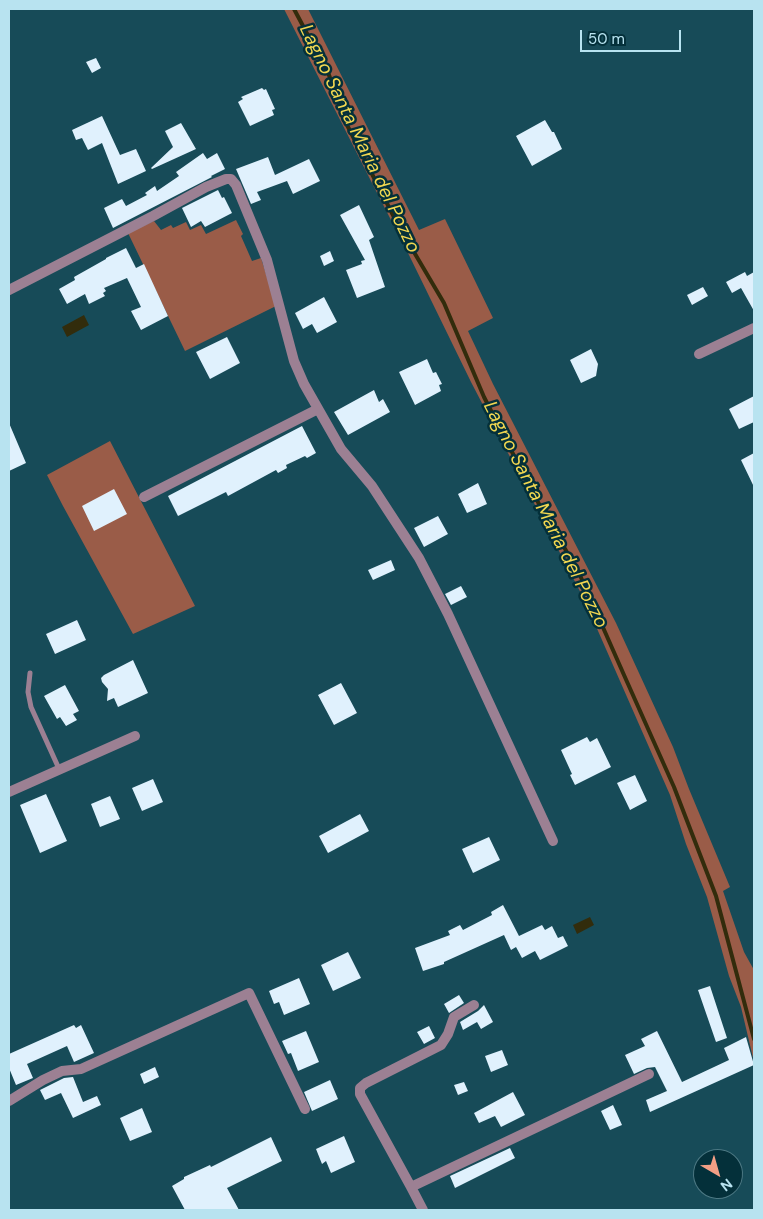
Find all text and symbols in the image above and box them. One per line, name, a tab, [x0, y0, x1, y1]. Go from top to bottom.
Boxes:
scale bar	[583, 20, 684, 52]
water label: Lagno Santa Maria del Pozzo	[294, 21, 424, 257]
text: 50 m	[588, 29, 625, 49]
water label: Lagno Santa Maria del Pozzo	[478, 398, 612, 632]
north arrow	[693, 1149, 743, 1199]
text: N	[717, 1175, 736, 1195]

